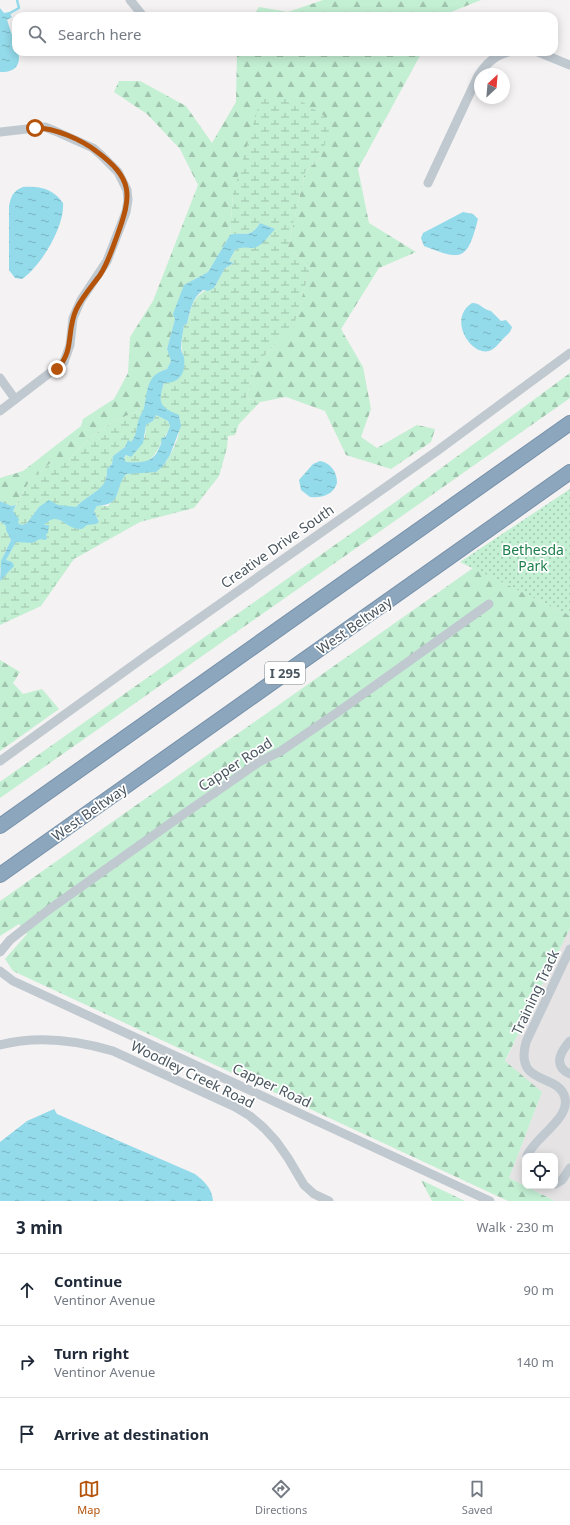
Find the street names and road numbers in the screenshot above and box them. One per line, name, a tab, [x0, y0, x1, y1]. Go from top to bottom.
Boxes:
street label: Creative Drive South	[217, 500, 337, 592]
street label: West Beltway	[313, 592, 396, 658]
road number: I 295	[265, 662, 305, 684]
street label: Capper Road	[194, 733, 276, 795]
street label: West Beltway	[48, 779, 131, 845]
street label: Training Track	[507, 946, 563, 1038]
street label: Woodley Creek Road	[128, 1036, 258, 1112]
street label: Capper Road	[230, 1058, 314, 1112]

